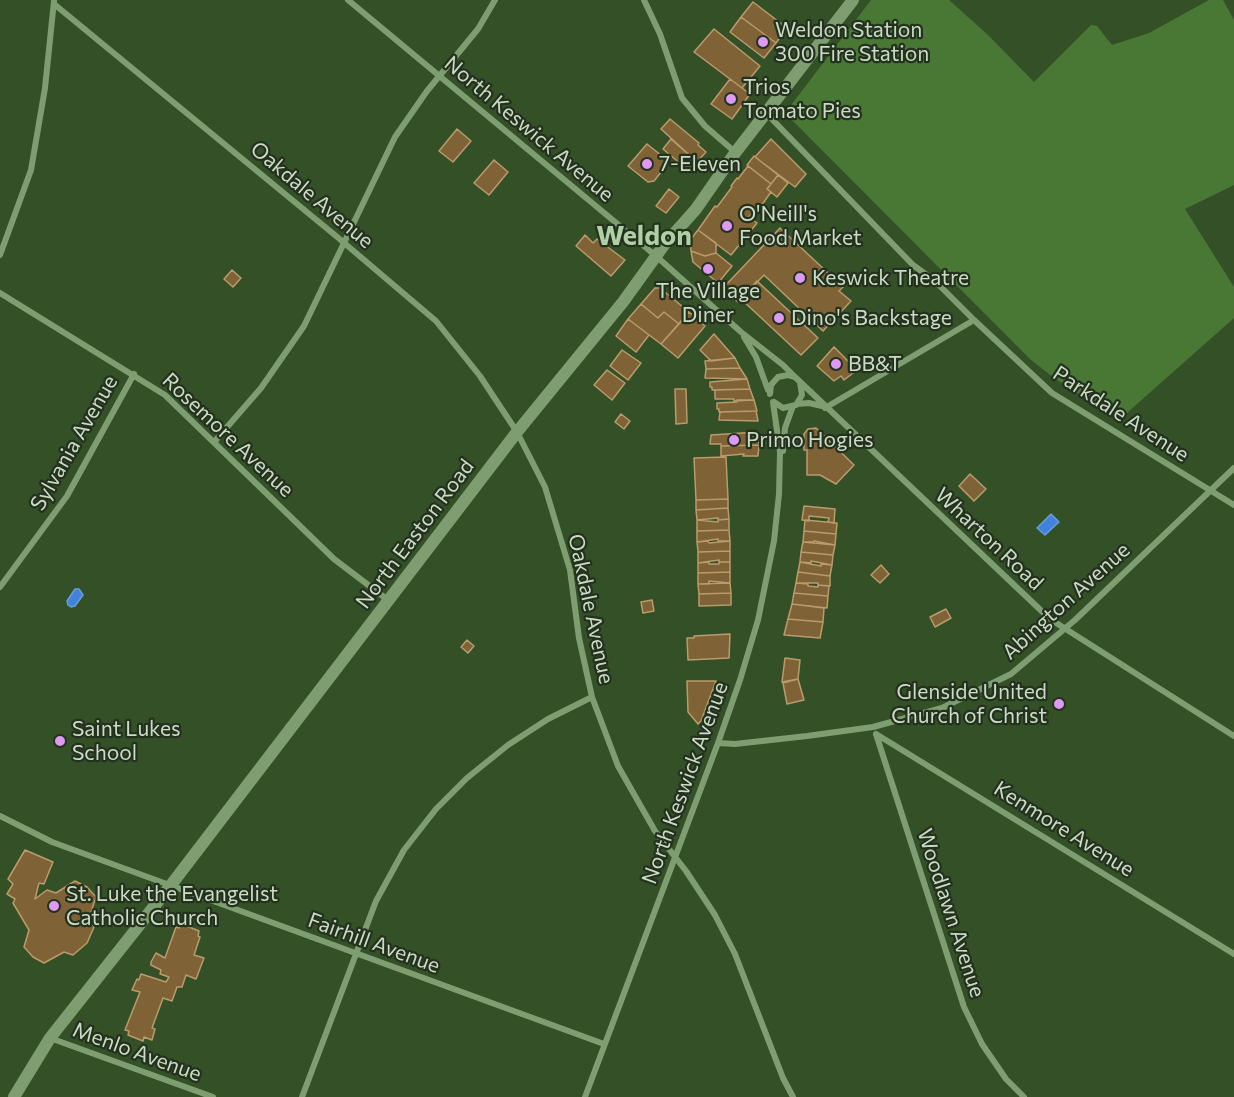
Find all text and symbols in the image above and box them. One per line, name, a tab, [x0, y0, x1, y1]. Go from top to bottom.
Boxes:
place label: Weldon Station 300 Fire Station	[775, 17, 929, 67]
marker: Weldon Station 300 Fire Station	[756, 35, 770, 49]
street label: North Keswick Avenue	[439, 51, 619, 207]
place label: Trios Tomato Pies	[743, 74, 861, 124]
marker: Trios Tomato Pies	[724, 92, 738, 106]
street label: Oakdale Avenue	[245, 136, 379, 254]
place label: 7-Eleven	[659, 151, 741, 177]
marker: 7-Eleven	[640, 157, 654, 171]
place label: O'Neill's Food Market	[739, 201, 862, 251]
marker: O'Neill's Food Market	[720, 219, 734, 233]
district label: Weldon	[596, 220, 692, 252]
marker: The Village Diner	[701, 262, 715, 276]
place label: Keswick Theatre	[812, 265, 969, 291]
marker: Keswick Theatre	[793, 271, 807, 285]
place label: The Village Diner	[656, 278, 760, 328]
place label: Dino's Backstage	[791, 305, 952, 331]
marker: Dino's Backstage	[772, 311, 786, 325]
place label: BB&T	[848, 351, 902, 377]
marker: BB&T	[829, 357, 843, 371]
street label: Parkdale Avenue	[1048, 361, 1194, 467]
street label: Rosemore Avenue	[157, 368, 299, 502]
street label: Sylvania Avenue	[25, 371, 123, 515]
place label: Primo Hogies	[746, 427, 874, 453]
marker: Primo Hogies	[727, 433, 741, 447]
street label: North Easton Road	[351, 454, 479, 614]
street label: Wharton Road	[930, 482, 1048, 596]
street label: Oakdale Avenue	[563, 532, 619, 686]
street label: Abington Avenue	[997, 537, 1135, 665]
street label: North Keswick Avenue	[637, 679, 733, 887]
place label: Glenside United Church of Christ	[891, 679, 1047, 729]
marker: Glenside United Church of Christ	[1052, 697, 1066, 711]
place label: Saint Lukes School	[72, 716, 181, 766]
marker: Saint Lukes School	[53, 734, 67, 748]
street label: Kenmore Avenue	[989, 776, 1139, 882]
street label: Woodlawn Avenue	[912, 825, 990, 1001]
place label: St. Luke the Evangelist Catholic Church	[66, 881, 278, 931]
marker: St. Luke the Evangelist Catholic Church	[47, 899, 61, 913]
street label: Fairhill Avenue	[305, 907, 443, 979]
street label: Menlo Avenue	[69, 1017, 205, 1087]

